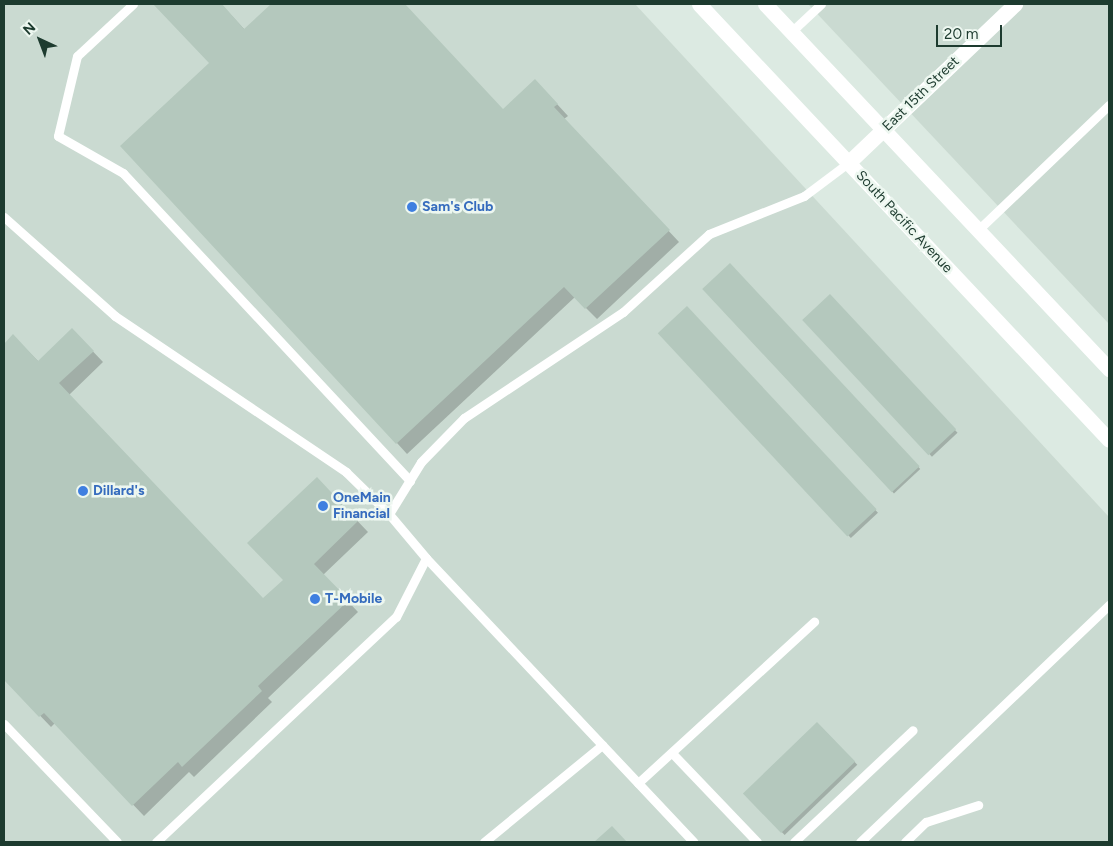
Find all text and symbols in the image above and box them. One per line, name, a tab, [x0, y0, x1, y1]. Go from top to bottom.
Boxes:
north arrow	[15, 15, 65, 65]
scale bar	[938, 15, 1004, 47]
text: N	[20, 19, 39, 39]
text: 20 m	[944, 25, 978, 43]
street label: East 15th Street	[879, 53, 963, 135]
street label: South Pacific Avenue	[852, 167, 956, 277]
place label: Sam's Club	[422, 199, 493, 215]
marker: Sam's Club	[406, 201, 418, 213]
place label: Dillard's	[93, 483, 144, 499]
marker: Dillard's	[77, 485, 89, 497]
place label: OneMain Financial	[333, 490, 391, 522]
marker: OneMain Financial	[317, 500, 329, 512]
place label: T-Mobile	[325, 591, 382, 607]
marker: T-Mobile	[309, 593, 321, 605]

